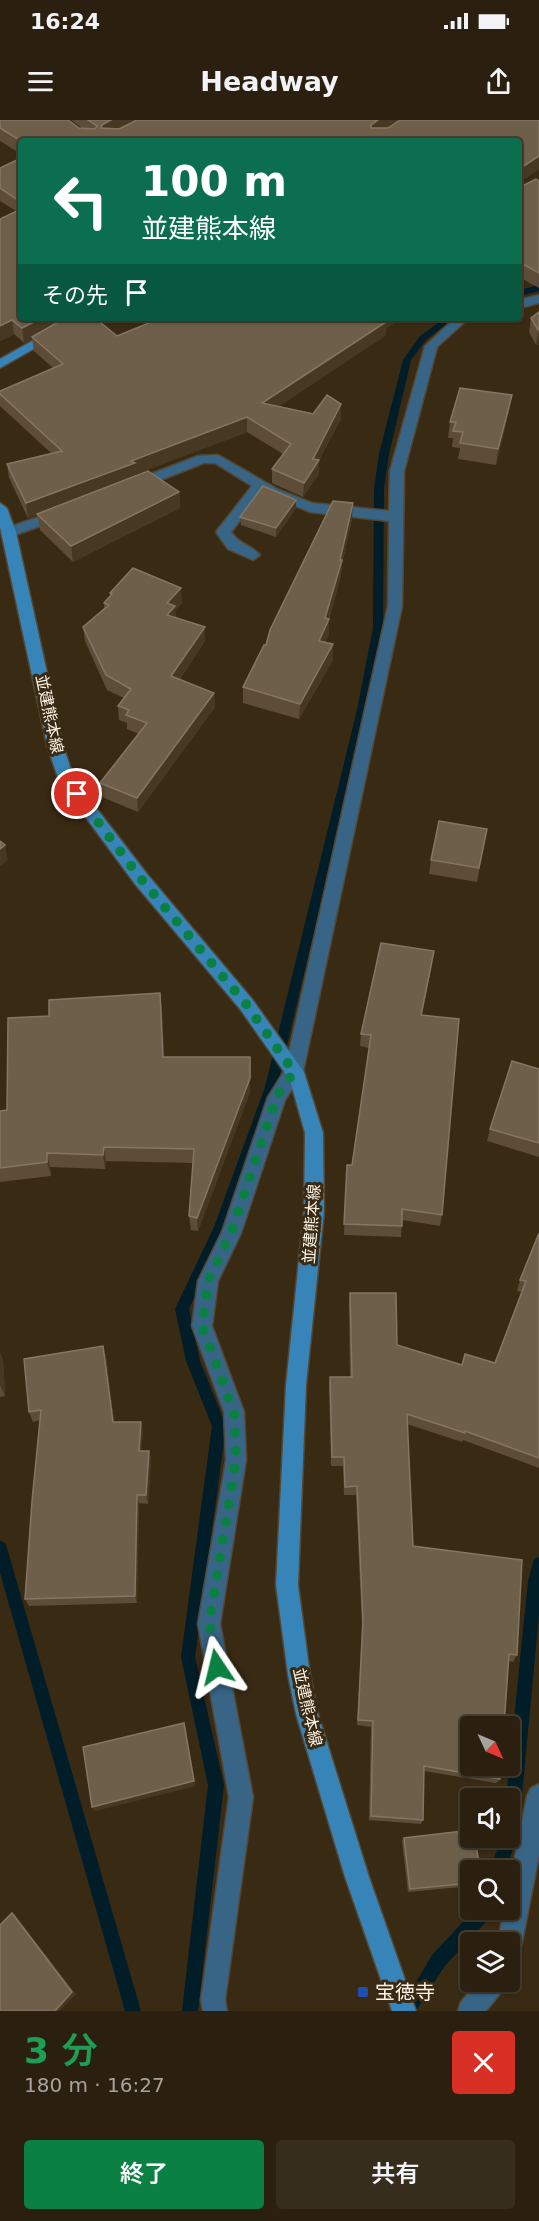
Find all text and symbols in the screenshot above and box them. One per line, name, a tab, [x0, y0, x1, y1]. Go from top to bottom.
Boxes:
text: 16:24	[30, 9, 100, 34]
icon: menu	[24, 65, 57, 98]
icon: share	[482, 65, 515, 98]
text: Headway	[200, 66, 339, 97]
text: 100 m	[141, 157, 287, 206]
icon: left	[42, 162, 120, 240]
text: 並建熊本線	[141, 213, 276, 244]
icon: arrive	[120, 276, 153, 309]
text: その先	[42, 283, 108, 308]
street label: 並建熊本線	[32, 673, 67, 755]
pin	[51, 768, 102, 819]
icon: arrive	[60, 777, 93, 810]
street label: 並建熊本線	[299, 1183, 324, 1265]
position arrow	[185, 1635, 249, 1699]
street label: 並建熊本線	[289, 1666, 326, 1748]
north arrow	[460, 1716, 520, 1776]
map controls	[460, 1716, 520, 1992]
button: sound	[460, 1788, 520, 1848]
button: search	[460, 1860, 520, 1920]
button: layers	[460, 1932, 520, 1992]
place label: 宝徳寺	[375, 1980, 435, 2004]
marker: 宝徳寺	[356, 1985, 370, 1999]
text: 3 分	[24, 2030, 98, 2071]
button: close	[452, 2031, 515, 2094]
text: 180 m · 16:27	[24, 2073, 165, 2097]
button: 終了	[24, 2140, 264, 2209]
button: 共有	[276, 2140, 515, 2209]

